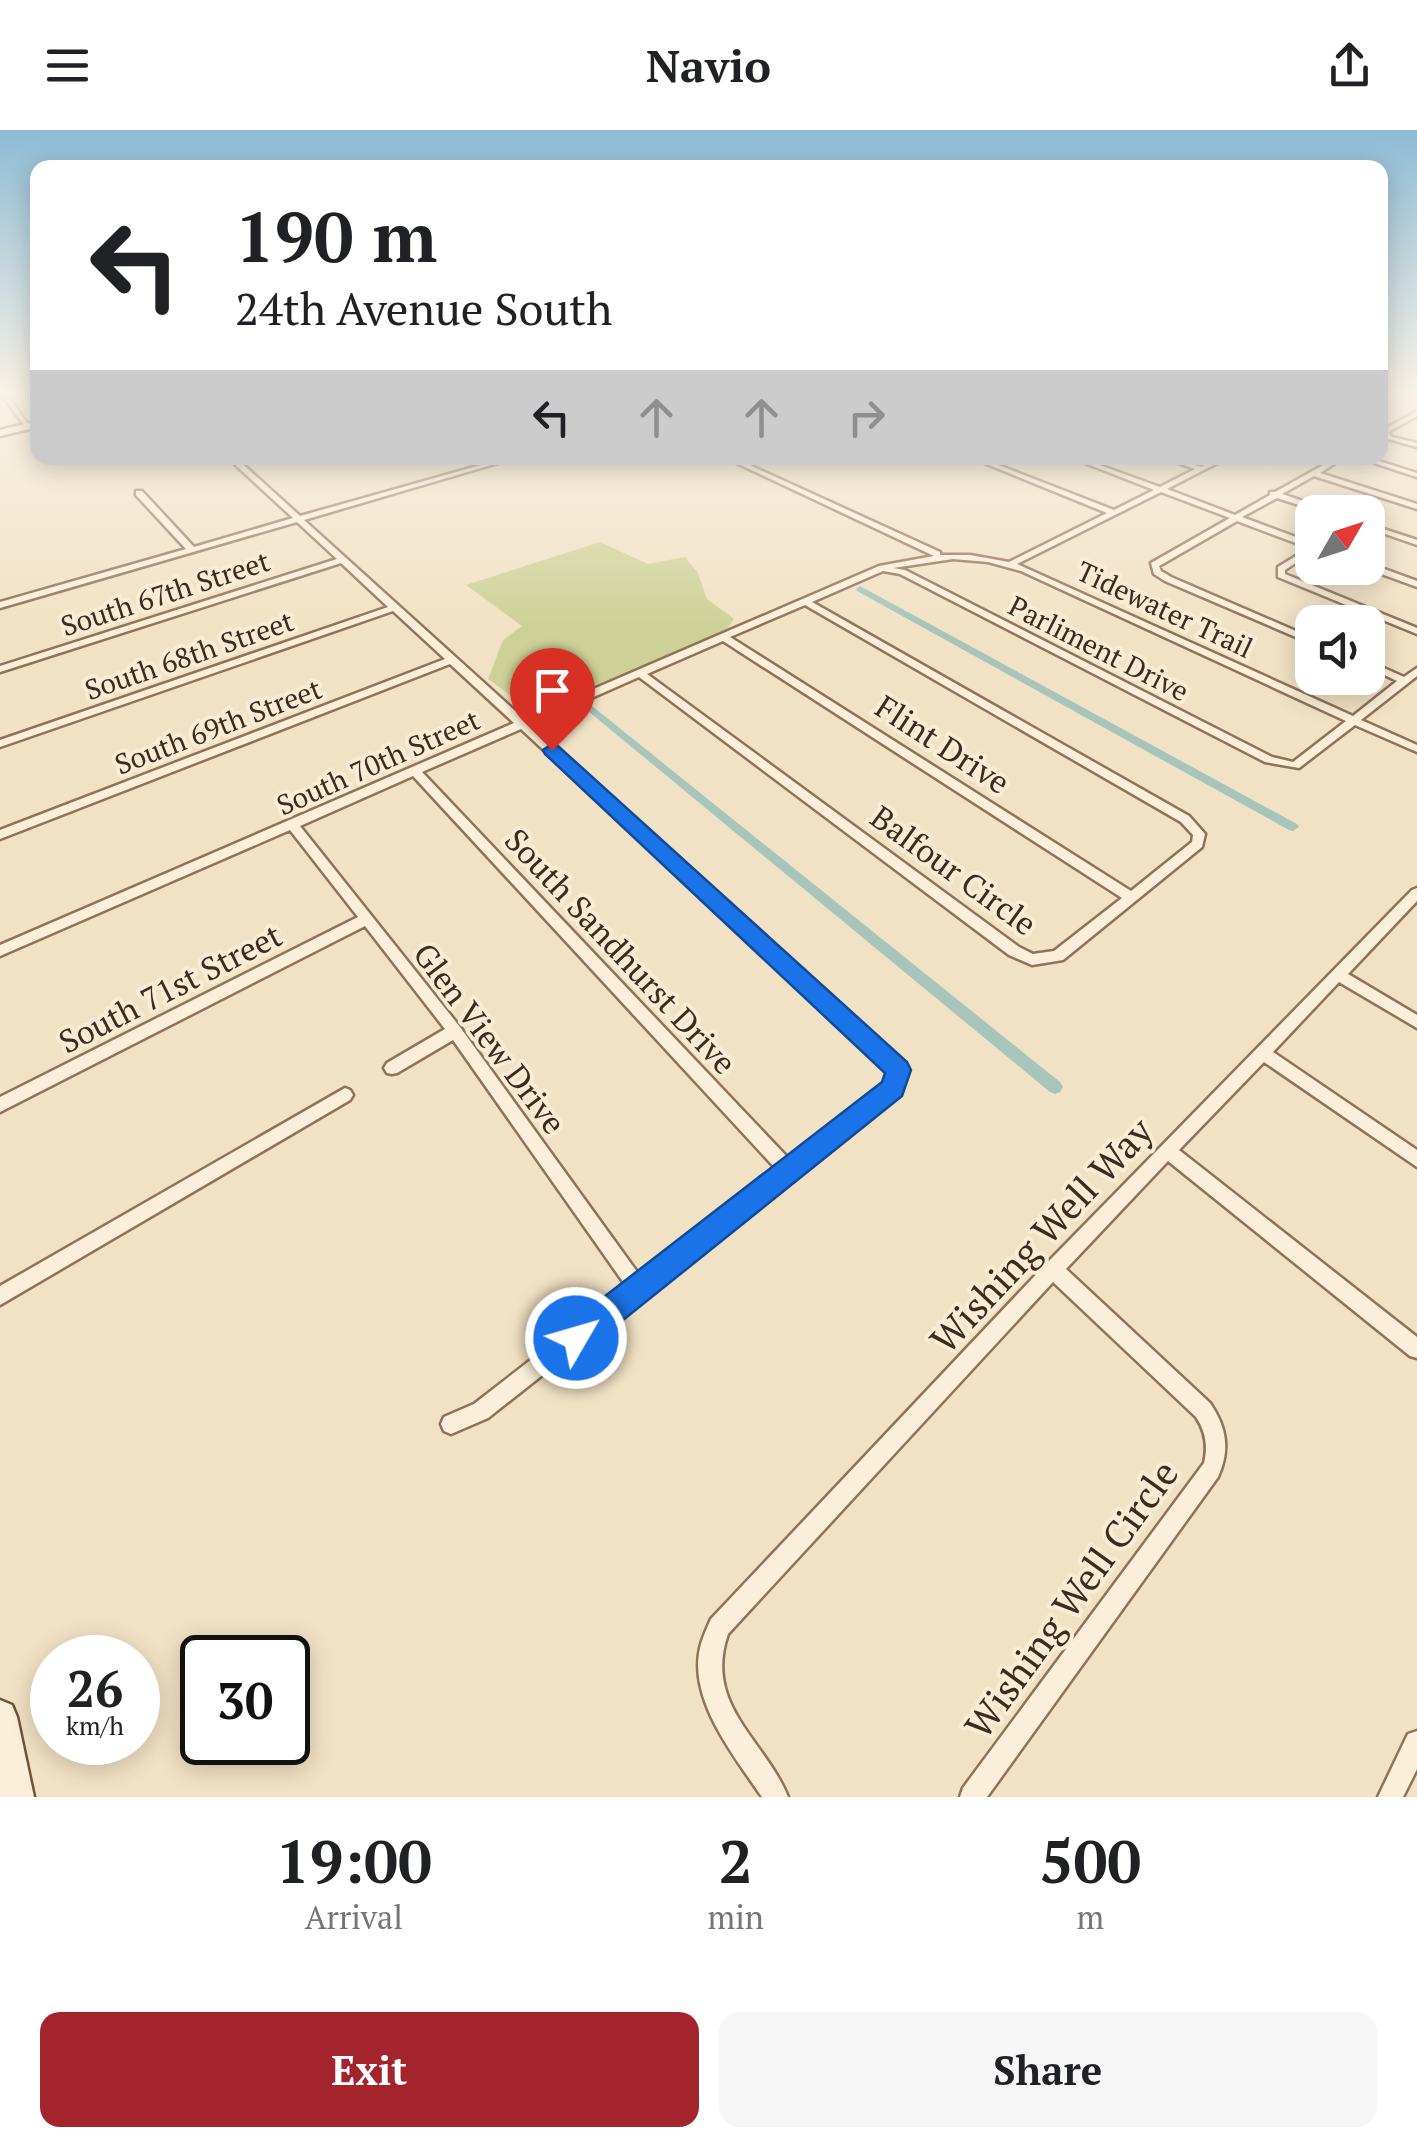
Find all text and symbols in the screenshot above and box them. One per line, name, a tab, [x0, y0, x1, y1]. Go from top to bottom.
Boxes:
text: Navio	[646, 35, 771, 95]
icon: menu	[40, 38, 95, 93]
icon: share	[1322, 38, 1377, 93]
text: 190 m	[235, 189, 437, 282]
icon: left	[70, 200, 200, 330]
text: 24th Avenue South	[235, 278, 612, 338]
icon: left	[524, 390, 579, 445]
icon: ahead	[629, 390, 684, 445]
icon: ahead	[734, 390, 789, 445]
icon: right	[839, 390, 894, 445]
north arrow	[1295, 495, 1385, 585]
map controls	[1295, 495, 1385, 695]
street label: South 67th Street	[56, 542, 275, 644]
street label: Tidewater Trail	[1071, 552, 1259, 666]
street label: Parliment Drive	[1003, 587, 1195, 709]
street label: South 68th Street	[80, 602, 299, 708]
button: sound	[1295, 605, 1385, 695]
pin	[510, 648, 595, 751]
icon: arrive	[525, 663, 580, 718]
street label: South 69th Street	[109, 669, 327, 782]
street label: Flint Drive	[868, 685, 1018, 803]
street label: South 70th Street	[271, 700, 486, 823]
street label: Balfour Circle	[863, 796, 1045, 944]
street label: South Sandhurst Drive	[496, 819, 746, 1083]
street label: South 71st Street	[51, 914, 289, 1062]
street label: Glen View Drive	[404, 934, 576, 1142]
street label: Wishing Well Way	[919, 1106, 1164, 1363]
position arrow	[524, 1286, 628, 1390]
street label: Wishing Well Circle	[953, 1450, 1189, 1748]
speed limit sign: 30	[180, 1635, 310, 1765]
text: 26	[67, 1655, 123, 1721]
text: km/h	[66, 1709, 124, 1742]
text: 19:00	[276, 1821, 432, 1900]
text: 2	[719, 1821, 753, 1900]
text: 500	[1040, 1821, 1141, 1900]
text: Arrival	[305, 1896, 403, 1938]
text: min	[708, 1896, 764, 1938]
text: m	[1077, 1896, 1104, 1938]
button: Exit	[40, 2012, 699, 2127]
button: Share	[719, 2012, 1377, 2127]

